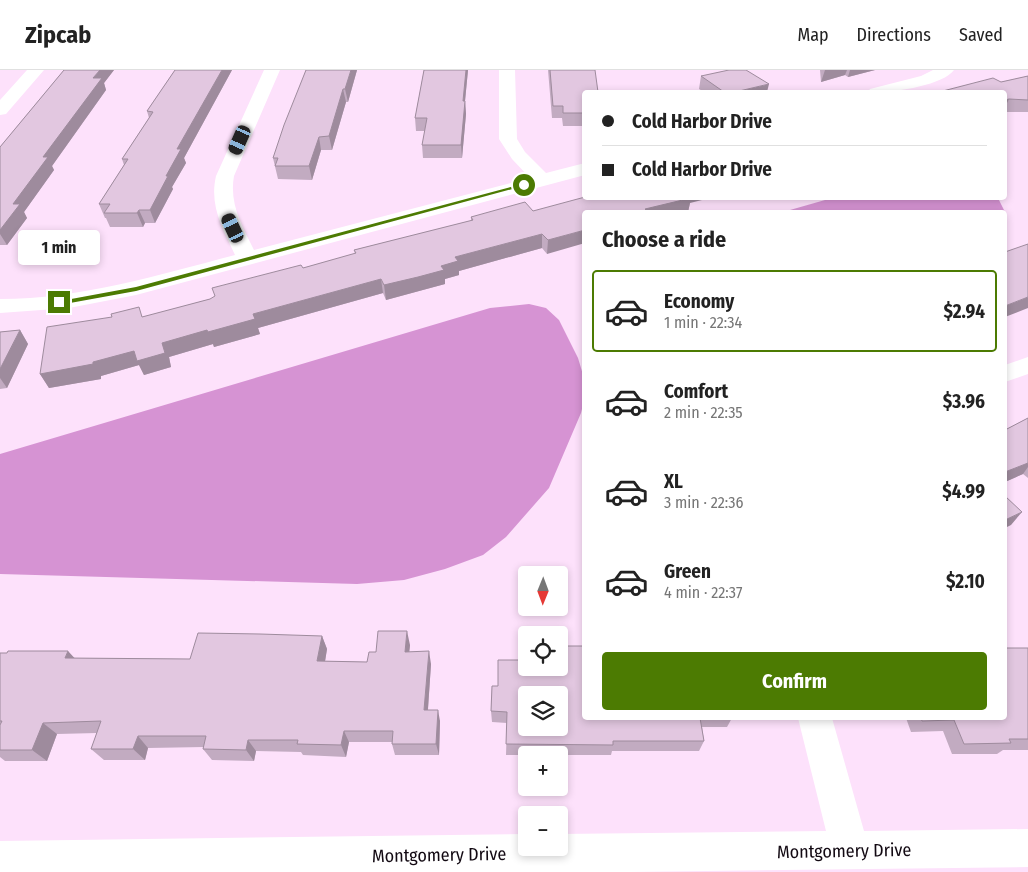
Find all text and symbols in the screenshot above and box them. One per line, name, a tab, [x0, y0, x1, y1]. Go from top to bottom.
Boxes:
text: Zipcab	[25, 21, 91, 49]
text: Map	[797, 24, 829, 46]
text: Directions	[857, 24, 931, 46]
text: Saved	[959, 24, 1003, 46]
text: Cold Harbor Drive	[632, 110, 772, 133]
car	[227, 123, 252, 157]
text: Cold Harbor Drive	[632, 158, 772, 181]
route start	[513, 174, 535, 196]
car	[219, 211, 246, 245]
text: Choose a ride	[602, 226, 726, 253]
callout: 1 min	[18, 230, 100, 264]
text: 1 min	[42, 238, 76, 257]
icon: car	[604, 289, 649, 334]
text: Economy	[664, 290, 734, 313]
route end	[48, 291, 70, 313]
text: $2.94	[944, 300, 985, 323]
text: 1 min · 22:34	[664, 313, 742, 332]
icon: car	[604, 379, 649, 424]
text: Comfort	[664, 380, 728, 403]
text: $3.96	[943, 390, 985, 413]
text: 2 min · 22:35	[664, 403, 743, 422]
icon: car	[604, 469, 649, 514]
text: XL	[664, 470, 683, 493]
text: $4.99	[942, 480, 985, 503]
text: 3 min · 22:36	[664, 493, 743, 512]
icon: car	[604, 559, 649, 604]
text: Green	[664, 560, 711, 583]
north arrow	[518, 566, 568, 616]
map controls	[518, 566, 568, 856]
text: $2.10	[946, 570, 985, 593]
text: 4 min · 22:37	[664, 583, 742, 602]
button: locate	[518, 626, 568, 676]
button: Confirm	[602, 652, 987, 710]
button: layers	[518, 686, 568, 736]
button: +	[518, 746, 568, 796]
button: −	[518, 806, 568, 856]
street label: Montgomery Drive	[777, 839, 911, 863]
street label: Montgomery Drive	[372, 843, 506, 867]

